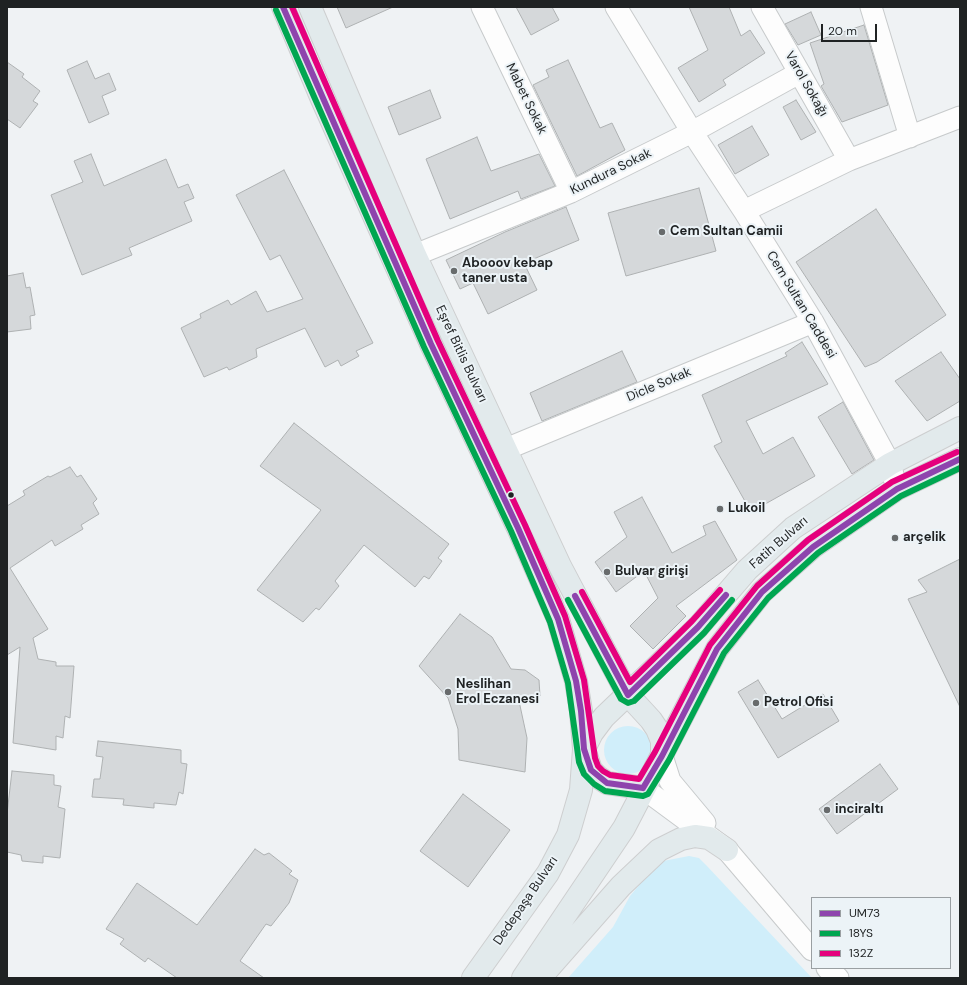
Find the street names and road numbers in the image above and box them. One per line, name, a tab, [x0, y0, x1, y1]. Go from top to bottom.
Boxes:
street label: Varol Sokağı	[781, 49, 831, 119]
street label: Mabet Sokak	[502, 61, 550, 137]
street label: Kundura Sokak	[568, 146, 654, 198]
street label: Cem Sultan Caddesi	[763, 249, 839, 361]
street label: Eşref Bitlis Bulvarı	[432, 303, 490, 405]
street label: Dicle Sokak	[624, 364, 694, 406]
street label: Fatih Bulvarı	[747, 513, 811, 573]
street label: Dedepaşa Bulvarı	[491, 854, 561, 948]

